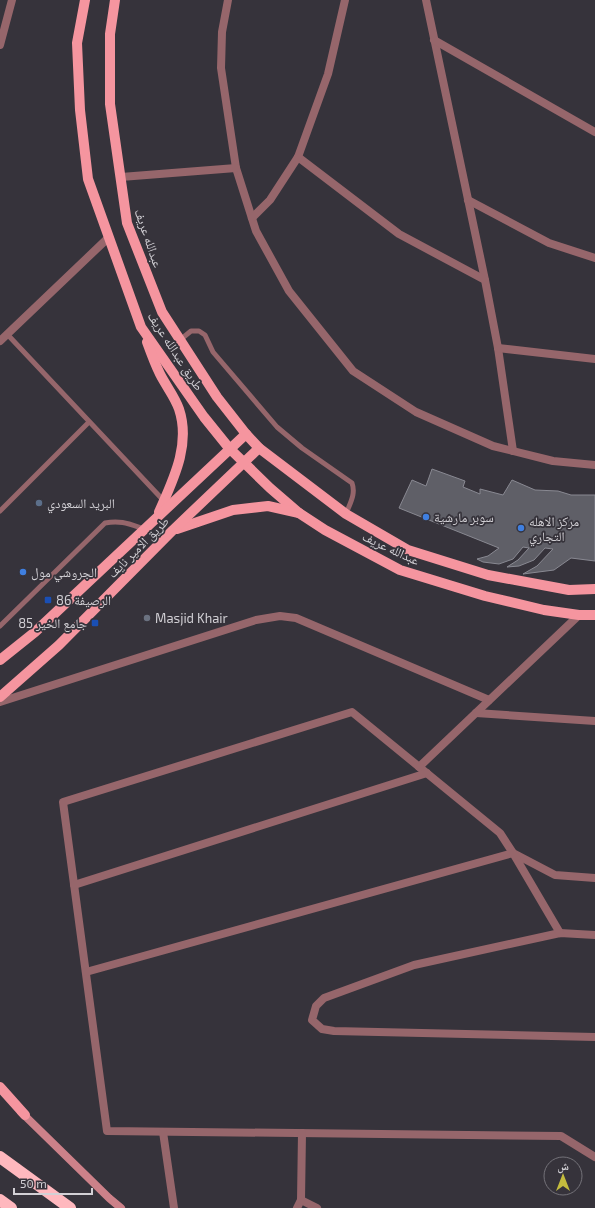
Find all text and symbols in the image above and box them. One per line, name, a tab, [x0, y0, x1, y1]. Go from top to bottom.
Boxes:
street label: عبدالله عريف	[131, 206, 167, 270]
street label: طريق عبدالله عريف	[144, 309, 207, 394]
place label: البريد السعودي	[47, 495, 115, 514]
marker: البريد السعودي	[34, 498, 44, 508]
place label: سوبر مارشية	[434, 509, 494, 526]
marker: سوبر مارشية	[421, 512, 431, 522]
street label: طريق الامير نايف	[104, 513, 173, 582]
place label: مركز الاهله التجاري	[529, 513, 579, 547]
marker: مركز الاهله التجاري	[516, 523, 526, 533]
street label: عبدالله عريف	[359, 528, 423, 569]
place label: الجروشي مول	[31, 564, 97, 583]
marker: الجروشي مول	[18, 567, 28, 577]
place label: الرصيفة 86	[56, 592, 111, 609]
marker: الرصيفة 86	[43, 595, 53, 605]
place label: Masjid Khair	[155, 610, 228, 626]
marker: Masjid Khair	[142, 613, 152, 623]
place label: جامع الخير 85	[18, 615, 87, 633]
marker: جامع الخير 85	[90, 618, 100, 628]
north arrow	[543, 1156, 583, 1196]
text: ش	[557, 1159, 569, 1174]
scale bar	[14, 1170, 92, 1196]
text: 50 m	[20, 1176, 47, 1190]

